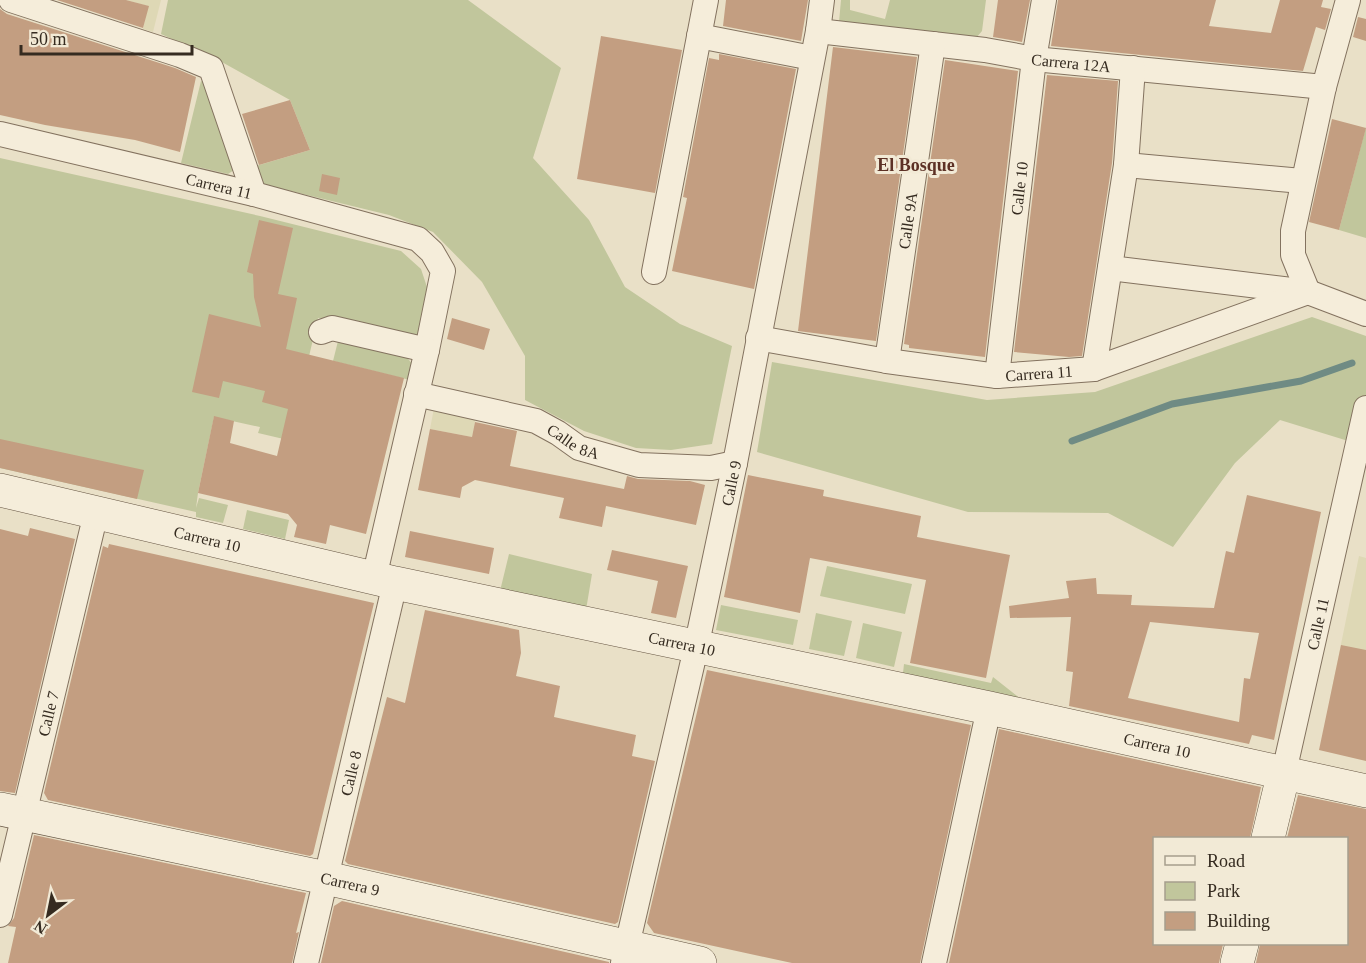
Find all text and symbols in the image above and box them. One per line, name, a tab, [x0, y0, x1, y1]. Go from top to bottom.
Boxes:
scale bar	[21, 18, 192, 56]
text: 50 m	[30, 29, 67, 49]
street label: Carrera 12A	[1030, 51, 1112, 75]
district label: El Bosque	[877, 155, 955, 175]
street label: Calle 10	[1008, 161, 1031, 216]
street label: Carrera 11	[184, 170, 254, 202]
street label: Calle 9A	[895, 191, 920, 250]
street label: Carrera 11	[1005, 363, 1073, 384]
street label: Calle 8A	[544, 421, 602, 462]
street label: Calle 9	[718, 459, 744, 507]
street label: Carrera 10	[172, 523, 242, 555]
street label: Calle 11	[1304, 596, 1332, 652]
street label: Carrera 10	[647, 629, 717, 659]
street label: Calle 7	[35, 690, 62, 738]
street label: Carrera 10	[1122, 730, 1192, 761]
street label: Calle 8	[337, 749, 364, 797]
legend	[1153, 837, 1348, 945]
text: Road	[1207, 851, 1245, 871]
street label: Carrera 9	[319, 869, 381, 899]
text: Park	[1207, 881, 1240, 901]
north arrow	[18, 885, 78, 945]
text: Building	[1207, 911, 1270, 931]
text: N	[31, 917, 50, 938]

